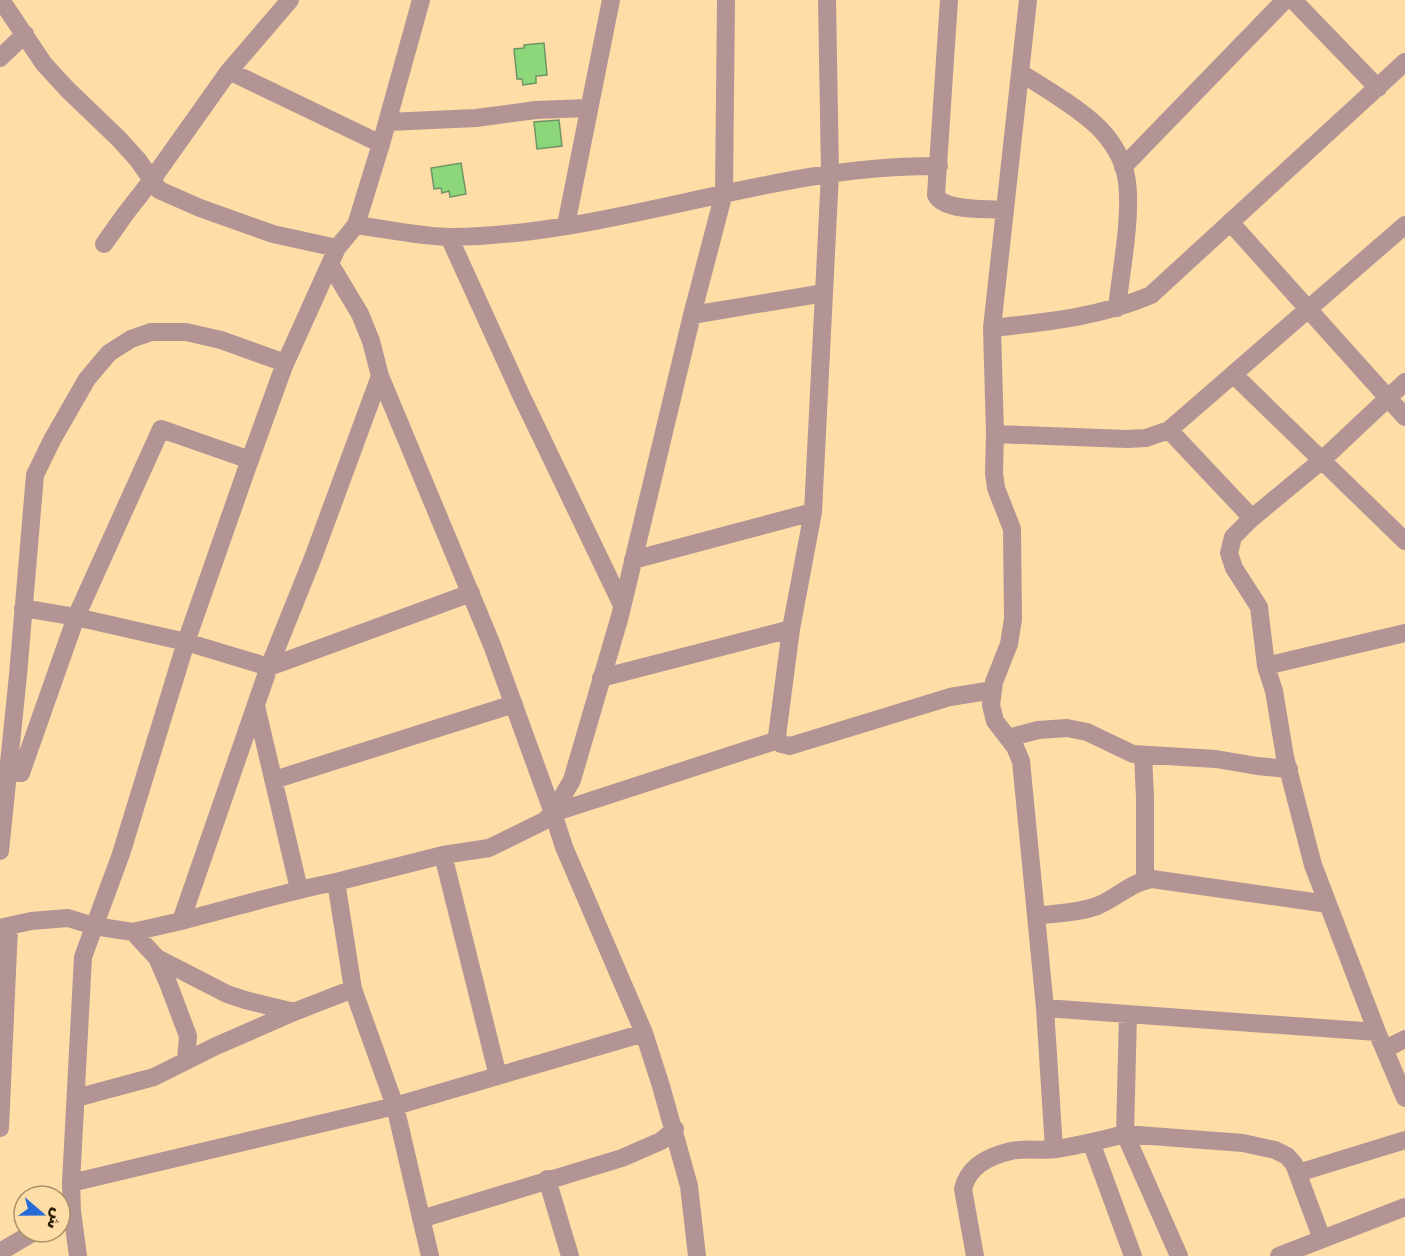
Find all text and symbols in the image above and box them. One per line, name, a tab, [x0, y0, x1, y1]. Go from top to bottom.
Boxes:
north arrow	[12, 1184, 72, 1244]
text: ش	[43, 1205, 68, 1233]

